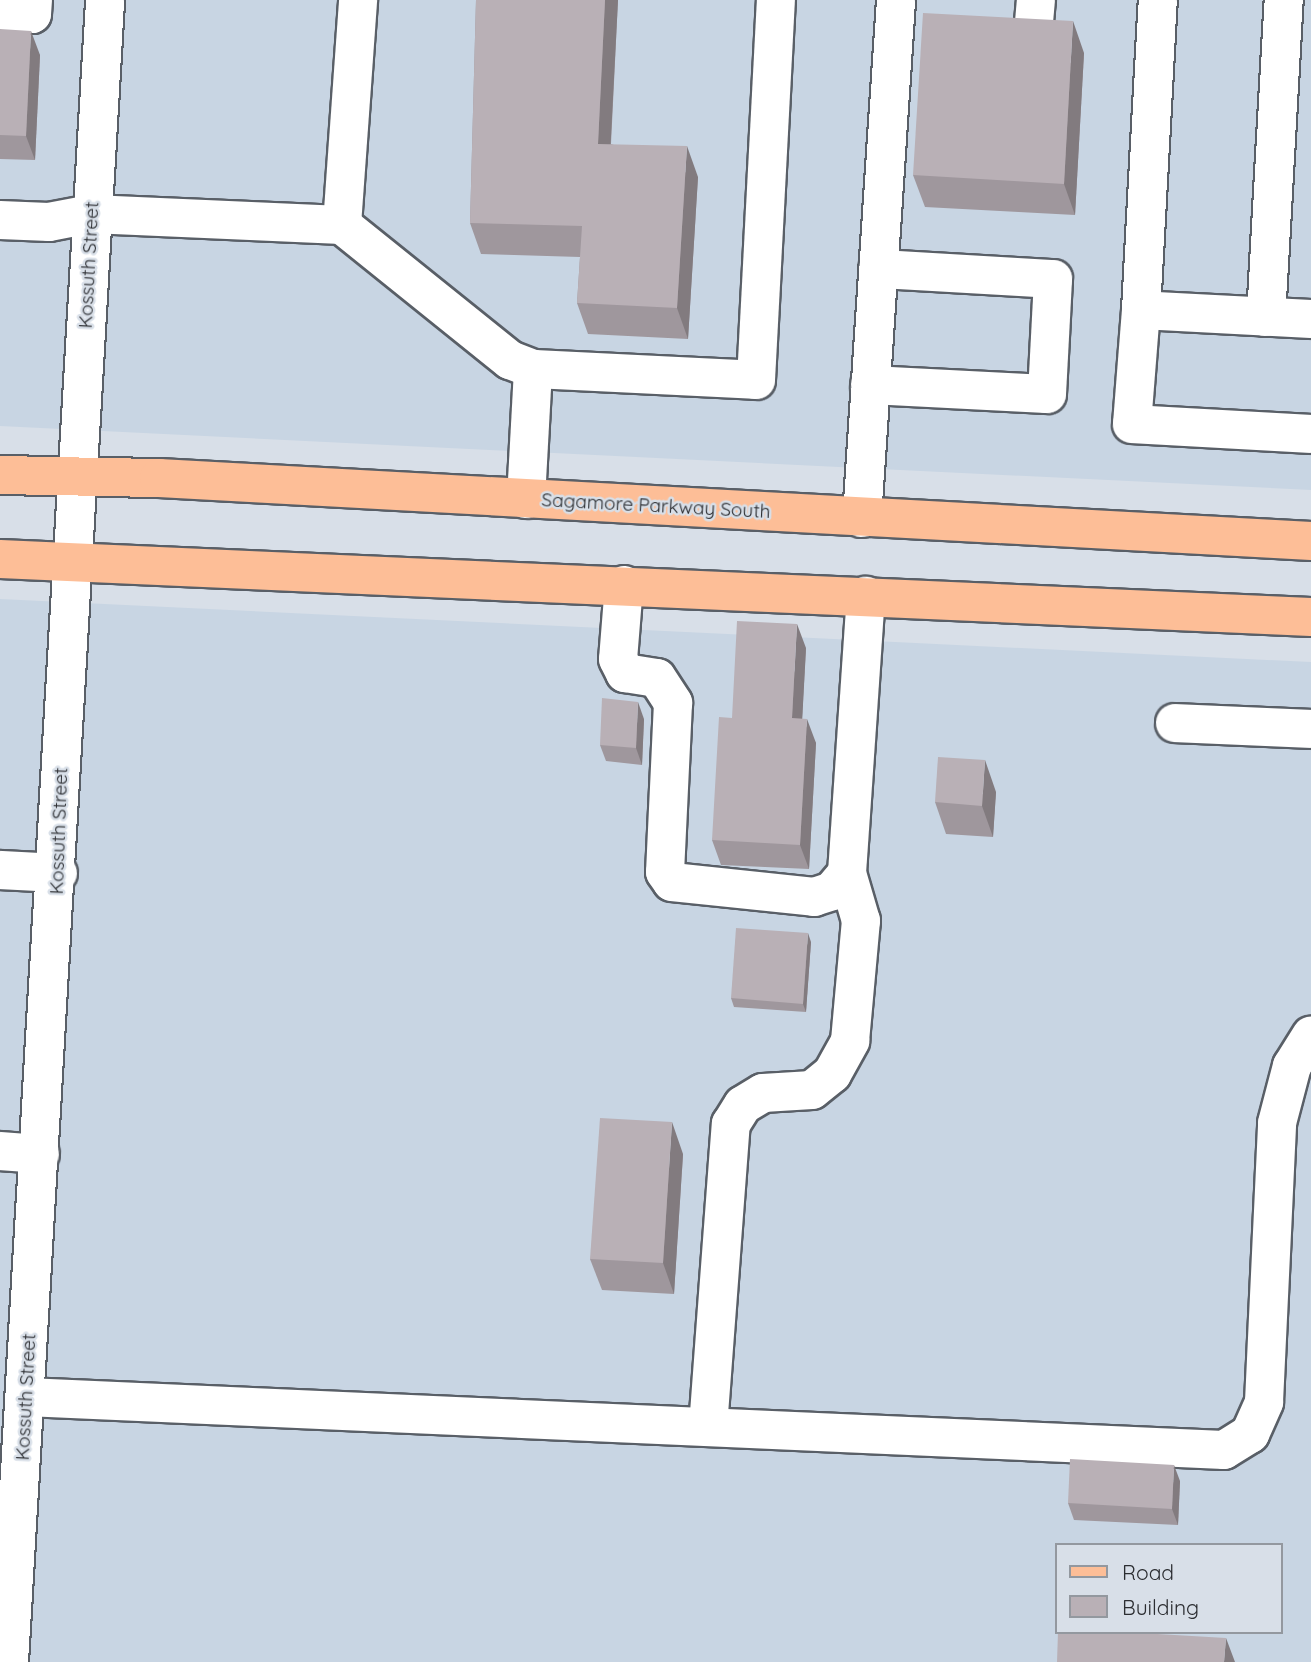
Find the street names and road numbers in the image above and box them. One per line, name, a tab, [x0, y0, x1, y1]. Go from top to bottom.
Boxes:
street label: Kossuth Street	[74, 201, 104, 329]
street label: Sagamore Parkway South	[541, 489, 771, 523]
street label: Kossuth Street	[45, 767, 73, 895]
street label: Kossuth Street	[11, 1333, 41, 1461]

